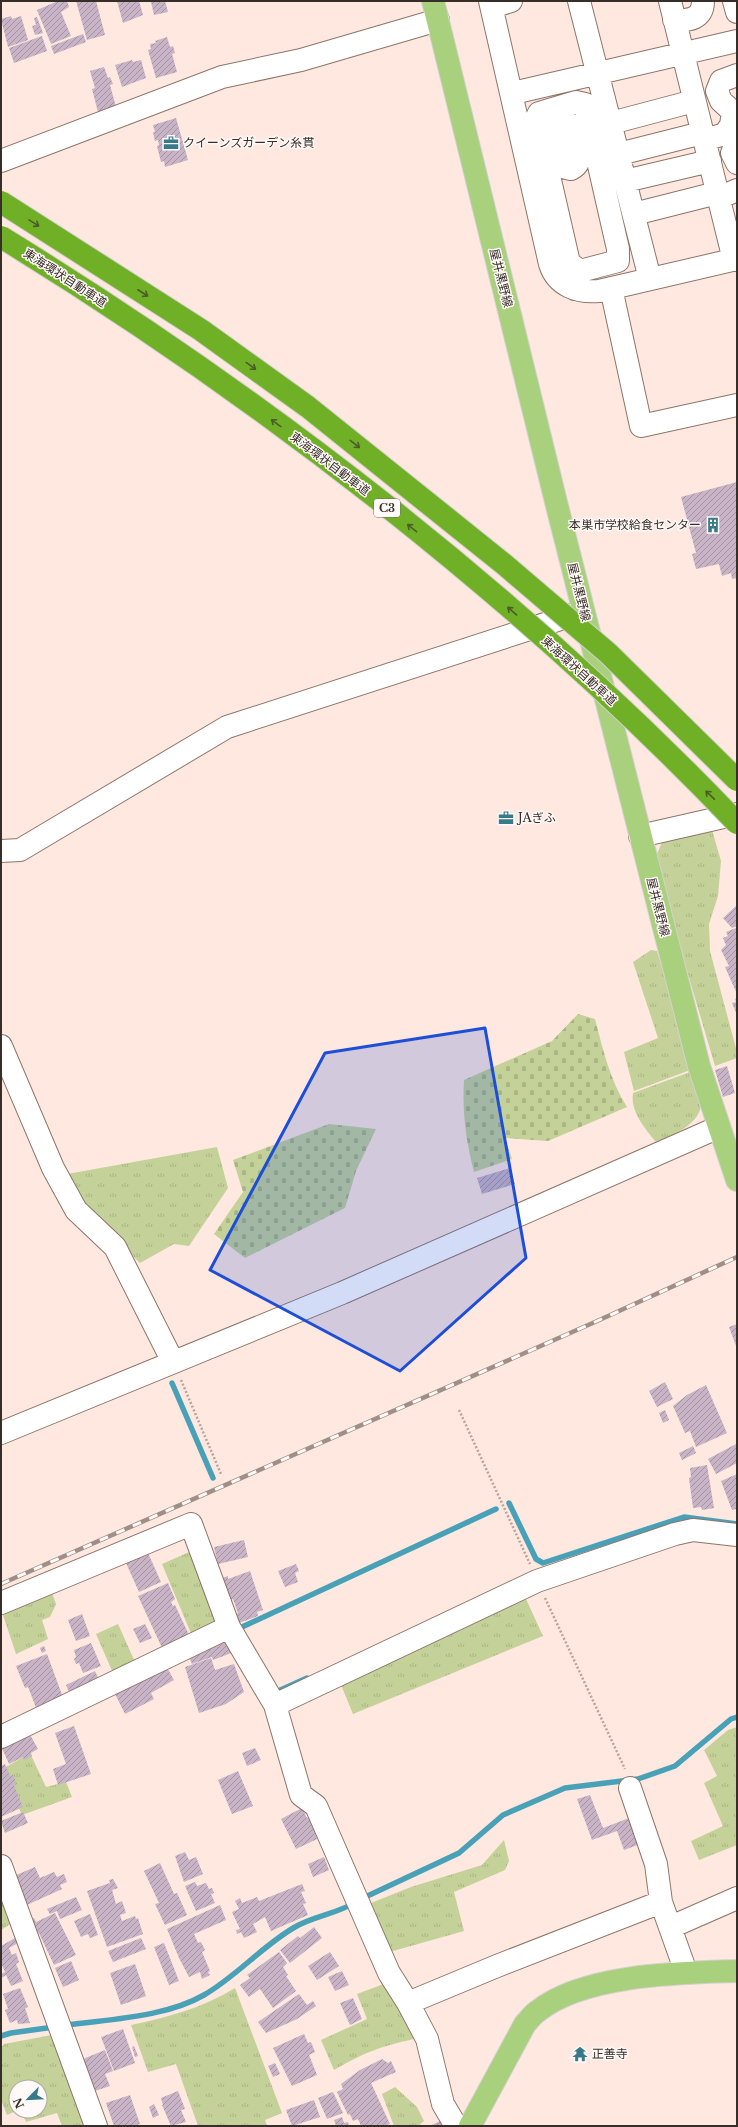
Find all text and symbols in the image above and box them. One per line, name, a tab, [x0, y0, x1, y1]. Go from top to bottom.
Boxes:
office icon: クイーンズガーデン糸貫	[162, 134, 180, 152]
place label: クイーンズガーデン糸貫	[183, 135, 314, 150]
one-way arrow	[28, 219, 40, 227]
street label: 東海環状自動車道	[21, 245, 110, 310]
street label: 屋井黒野線	[487, 247, 516, 309]
one-way arrow	[137, 289, 148, 297]
one-way arrow	[245, 362, 256, 370]
one-way arrow	[271, 419, 282, 427]
street label: 東海環状自動車道	[287, 429, 373, 498]
one-way arrow	[349, 440, 360, 449]
road number: C3	[374, 499, 400, 517]
building icon: 本巣市学校給食センター	[704, 516, 722, 534]
place label: 本巣市学校給食センター	[569, 517, 701, 532]
one-way arrow	[407, 524, 418, 532]
street label: 屋井黒野線	[565, 561, 594, 623]
one-way arrow	[507, 606, 518, 615]
street label: 東海環状自動車道	[539, 633, 620, 708]
one-way arrow	[705, 790, 715, 800]
office icon: JAぎふ	[497, 809, 515, 827]
place label: JAぎふ	[516, 810, 556, 825]
street label: 屋井黒野線	[644, 876, 673, 938]
temple icon: 正善寺	[571, 2045, 589, 2063]
place label: 正善寺	[592, 2046, 628, 2061]
north arrow	[8, 2079, 48, 2119]
text: N	[10, 2095, 27, 2111]

